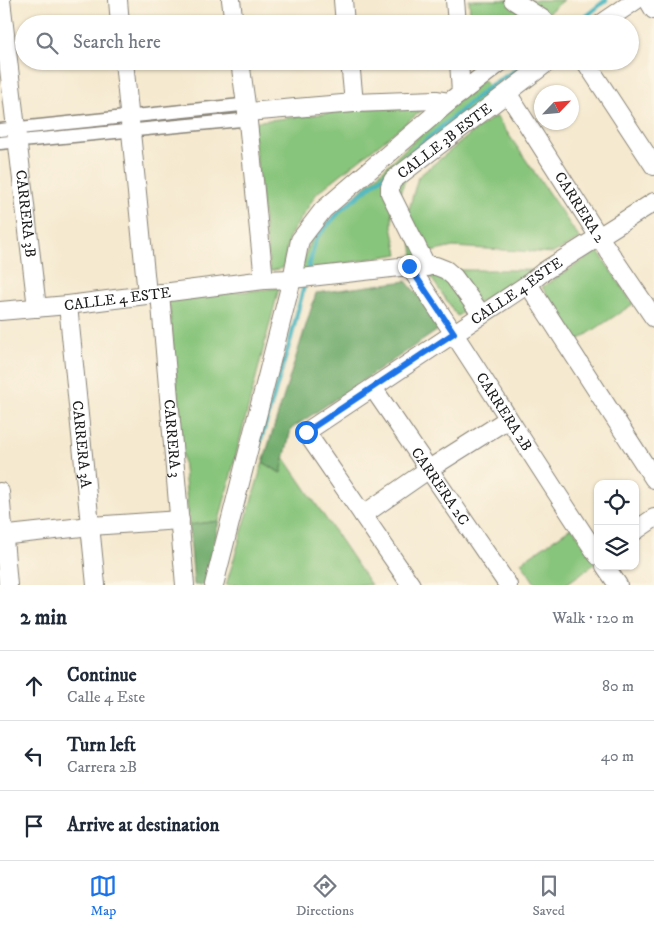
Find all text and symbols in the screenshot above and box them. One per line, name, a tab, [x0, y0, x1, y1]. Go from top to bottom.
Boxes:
search box	[15, 15, 639, 70]
icon: search	[33, 29, 61, 57]
text: Search here	[73, 31, 161, 54]
north arrow	[534, 85, 579, 130]
street label: CALLE 3B ESTE	[394, 99, 496, 183]
street label: CARRERA 2	[550, 168, 609, 247]
street label: CARRERA 3B	[11, 169, 40, 258]
street label: CALLE 4 ESTE	[467, 253, 567, 330]
route end	[398, 255, 421, 278]
street label: CALLE 4 ESTE	[63, 283, 172, 315]
street label: CARRERA 2B	[472, 369, 536, 455]
street label: CARRERA 3	[159, 399, 185, 478]
street label: CARRERA 3A	[68, 400, 95, 490]
route start	[295, 421, 318, 444]
street label: CARRERA 2C	[407, 444, 473, 529]
map controls	[594, 480, 639, 570]
button: locate	[594, 480, 639, 525]
button: layers	[594, 525, 639, 570]
text: 2 min	[20, 605, 67, 631]
text: Walk · 120 m	[552, 608, 634, 628]
text: Continue	[67, 664, 137, 687]
icon: ahead	[20, 672, 48, 700]
text: 80 m	[602, 676, 634, 696]
text: Calle 4 Este	[67, 687, 145, 707]
text: Turn left	[67, 734, 136, 757]
icon: left	[20, 742, 48, 770]
text: 40 m	[601, 746, 634, 766]
text: Carrera 2B	[67, 757, 137, 777]
icon: arrive	[20, 812, 48, 840]
text: Arrive at destination	[67, 814, 219, 837]
tab: Map	[89, 872, 117, 920]
tab: Directions	[296, 872, 354, 920]
tab: Saved	[533, 872, 565, 920]

